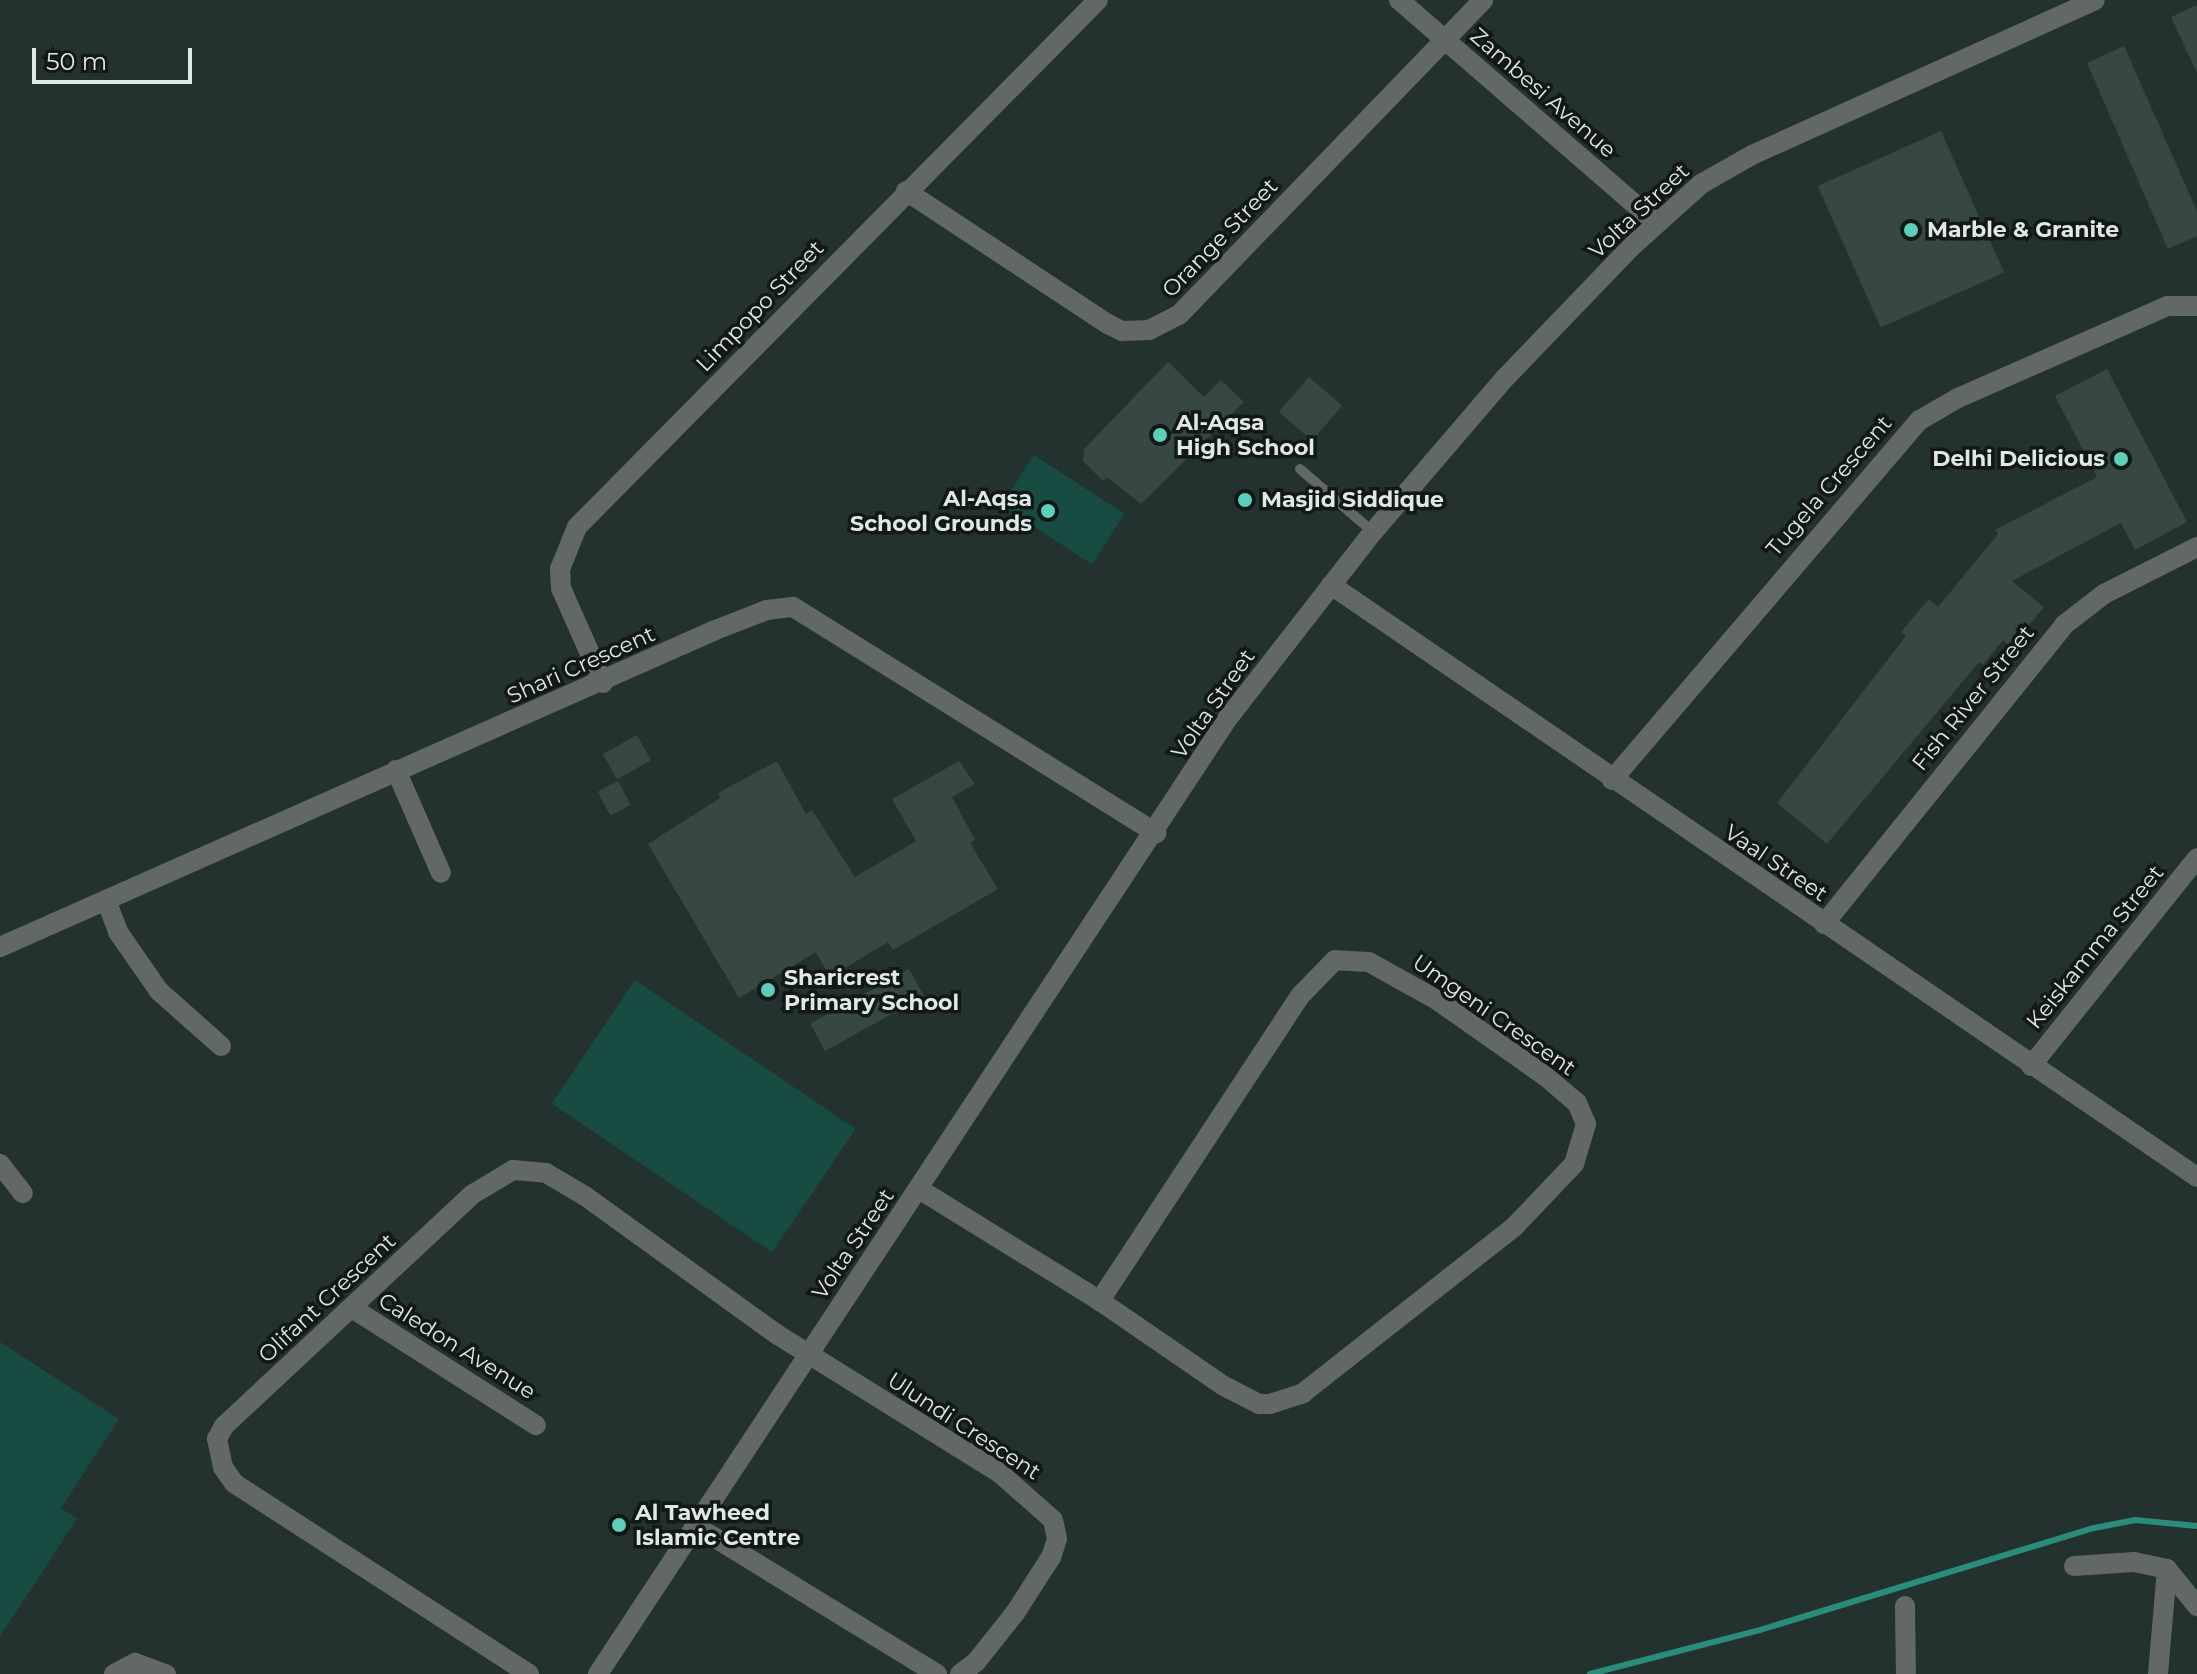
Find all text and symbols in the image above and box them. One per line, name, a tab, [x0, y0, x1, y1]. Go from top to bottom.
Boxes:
street label: Zambesi Avenue	[1465, 23, 1621, 163]
scale bar	[36, 32, 196, 82]
text: 50 m	[46, 47, 107, 76]
street label: Volta Street	[1583, 158, 1695, 264]
street label: Orange Street	[1157, 173, 1283, 303]
place label: Marble & Granite	[1927, 217, 2119, 243]
marker: Marble & Granite	[1902, 221, 1920, 239]
street label: Limpopo Street	[691, 235, 829, 377]
place label: Al-Aqsa High School	[1176, 409, 1315, 460]
street label: Tugela Crescent	[1761, 410, 1897, 562]
marker: Al-Aqsa High School	[1151, 426, 1169, 444]
place label: Delhi Delicious	[1932, 446, 2105, 472]
marker: Delhi Delicious	[2112, 450, 2130, 468]
place label: Al-Aqsa School Grounds	[850, 485, 1032, 536]
place label: Masjid Siddique	[1261, 487, 1444, 513]
marker: Masjid Siddique	[1236, 491, 1254, 509]
marker: Al-Aqsa School Grounds	[1039, 502, 1057, 520]
street label: Fish River Street	[1906, 620, 2040, 776]
street label: Shari Crescent	[503, 621, 659, 709]
street label: Volta Street	[1166, 644, 1260, 764]
street label: Vaal Street	[1720, 819, 1832, 907]
street label: Keiskamma Street	[2021, 860, 2169, 1034]
street label: Umgeni Crescent	[1407, 949, 1581, 1081]
place label: Sharicrest Primary School	[784, 964, 959, 1016]
marker: Sharicrest Primary School	[759, 981, 777, 999]
street label: Volta Street	[806, 1184, 900, 1304]
street label: Olifant Crescent	[253, 1228, 401, 1368]
street label: Caledon Avenue	[374, 1287, 540, 1405]
street label: Ulundi Crescent	[883, 1367, 1045, 1485]
place label: Al Tawheed Islamic Centre	[635, 1499, 800, 1550]
marker: Al Tawheed Islamic Centre	[610, 1516, 628, 1534]

